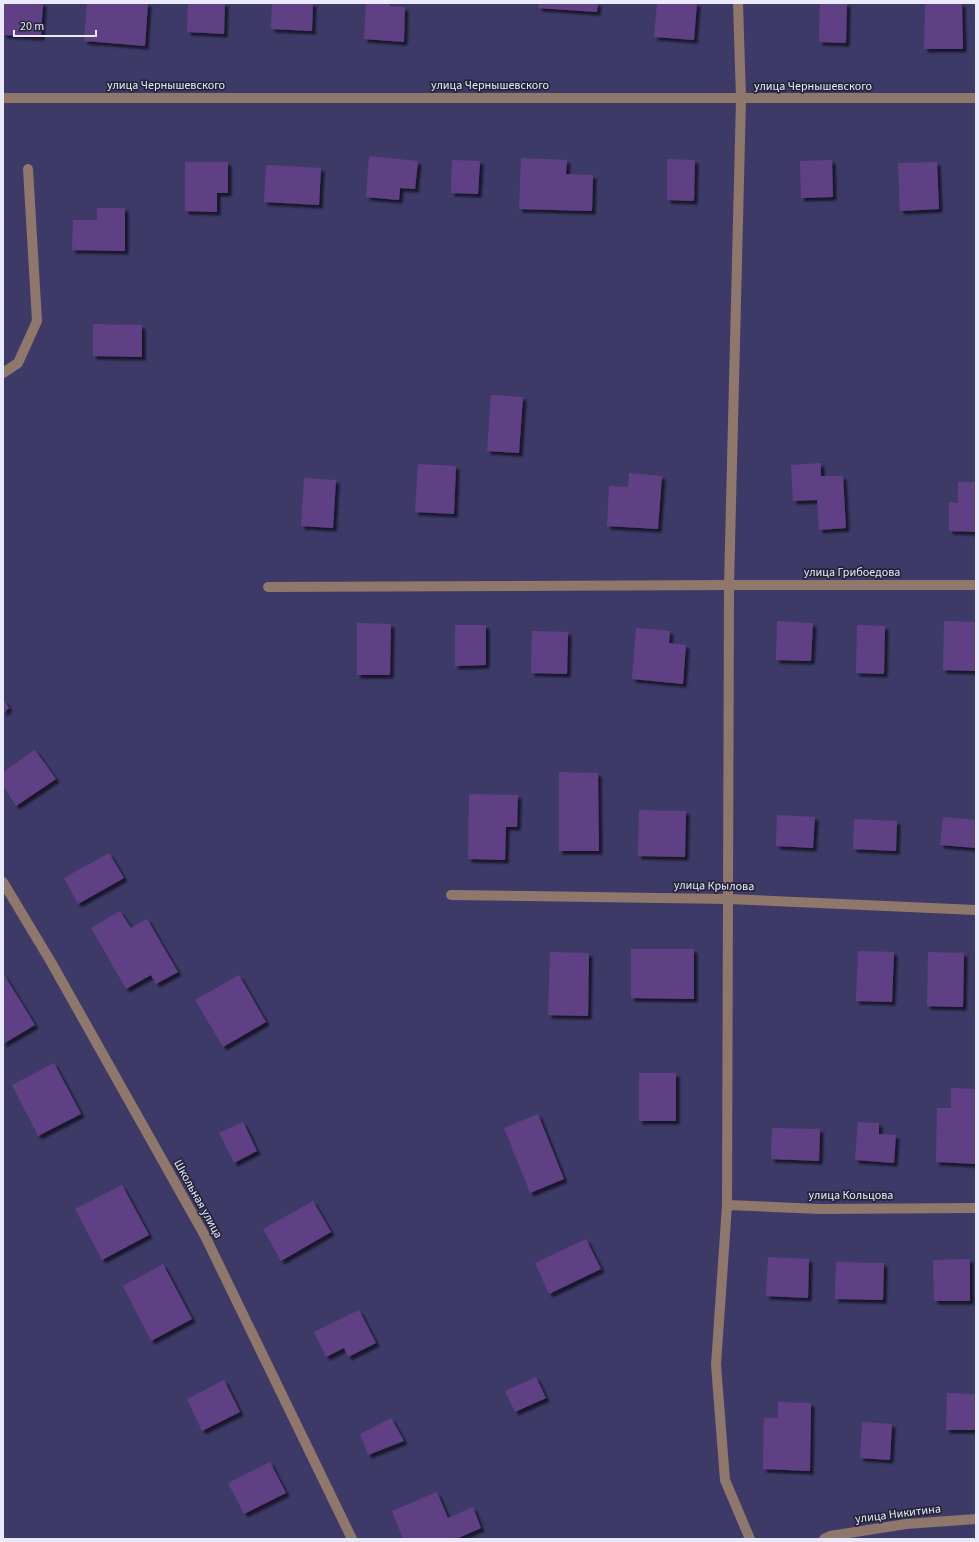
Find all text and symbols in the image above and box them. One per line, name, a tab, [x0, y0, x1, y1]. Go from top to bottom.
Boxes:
scale bar	[14, 12, 96, 38]
text: 20 m	[20, 18, 44, 35]
street label: улица Чернышевского	[107, 77, 225, 94]
street label: улица Чернышевского	[431, 77, 549, 94]
street label: улица Чернышевского	[754, 78, 872, 95]
street label: улица Грибоедова	[804, 564, 900, 581]
street label: улица Крылова	[674, 877, 754, 895]
street label: Школьная улица	[169, 1156, 227, 1242]
street label: улица Кольцова	[809, 1187, 893, 1204]
street label: улица Никитина	[854, 1500, 942, 1528]

